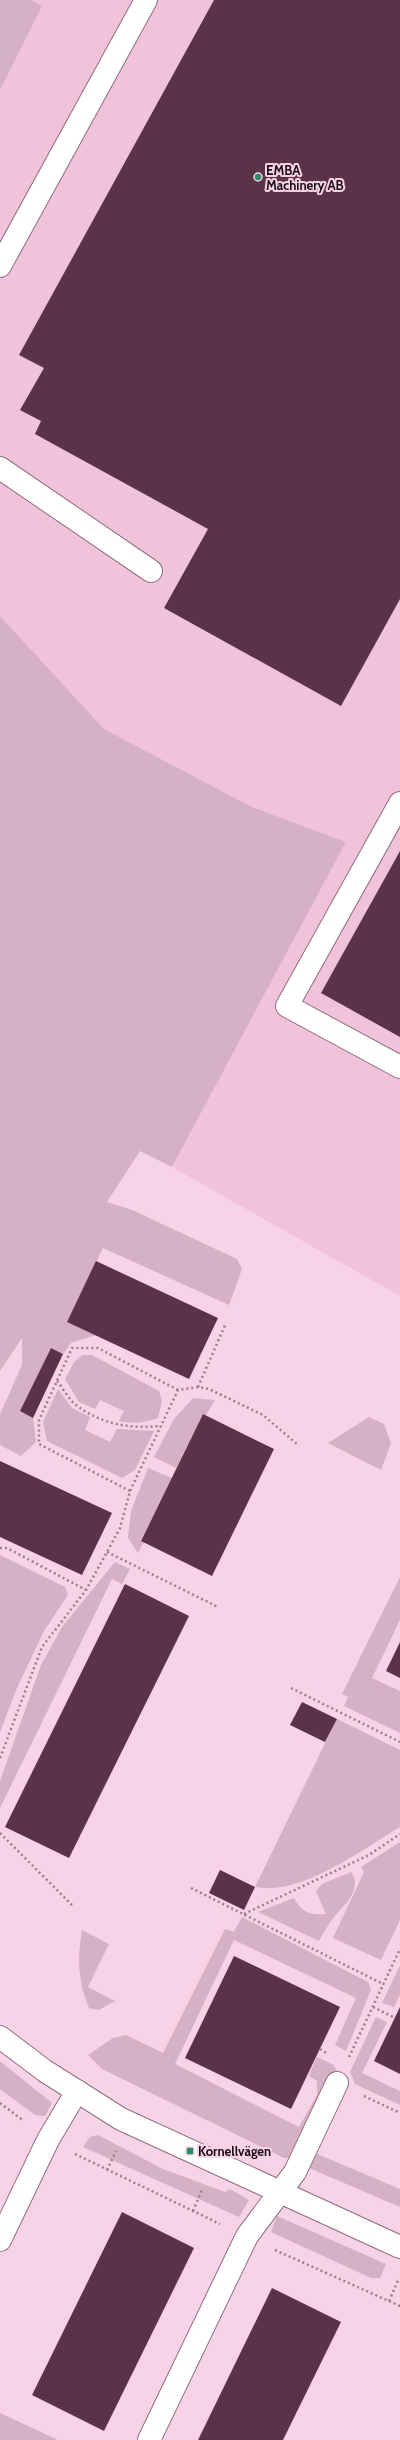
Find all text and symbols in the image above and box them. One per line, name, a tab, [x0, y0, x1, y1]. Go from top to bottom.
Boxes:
place label: EMBA Machinery AB	[266, 162, 344, 193]
marker: EMBA Machinery AB	[253, 172, 263, 182]
place label: Kornellvägen	[198, 2143, 271, 2159]
marker: Kornellvägen	[185, 2146, 195, 2156]

